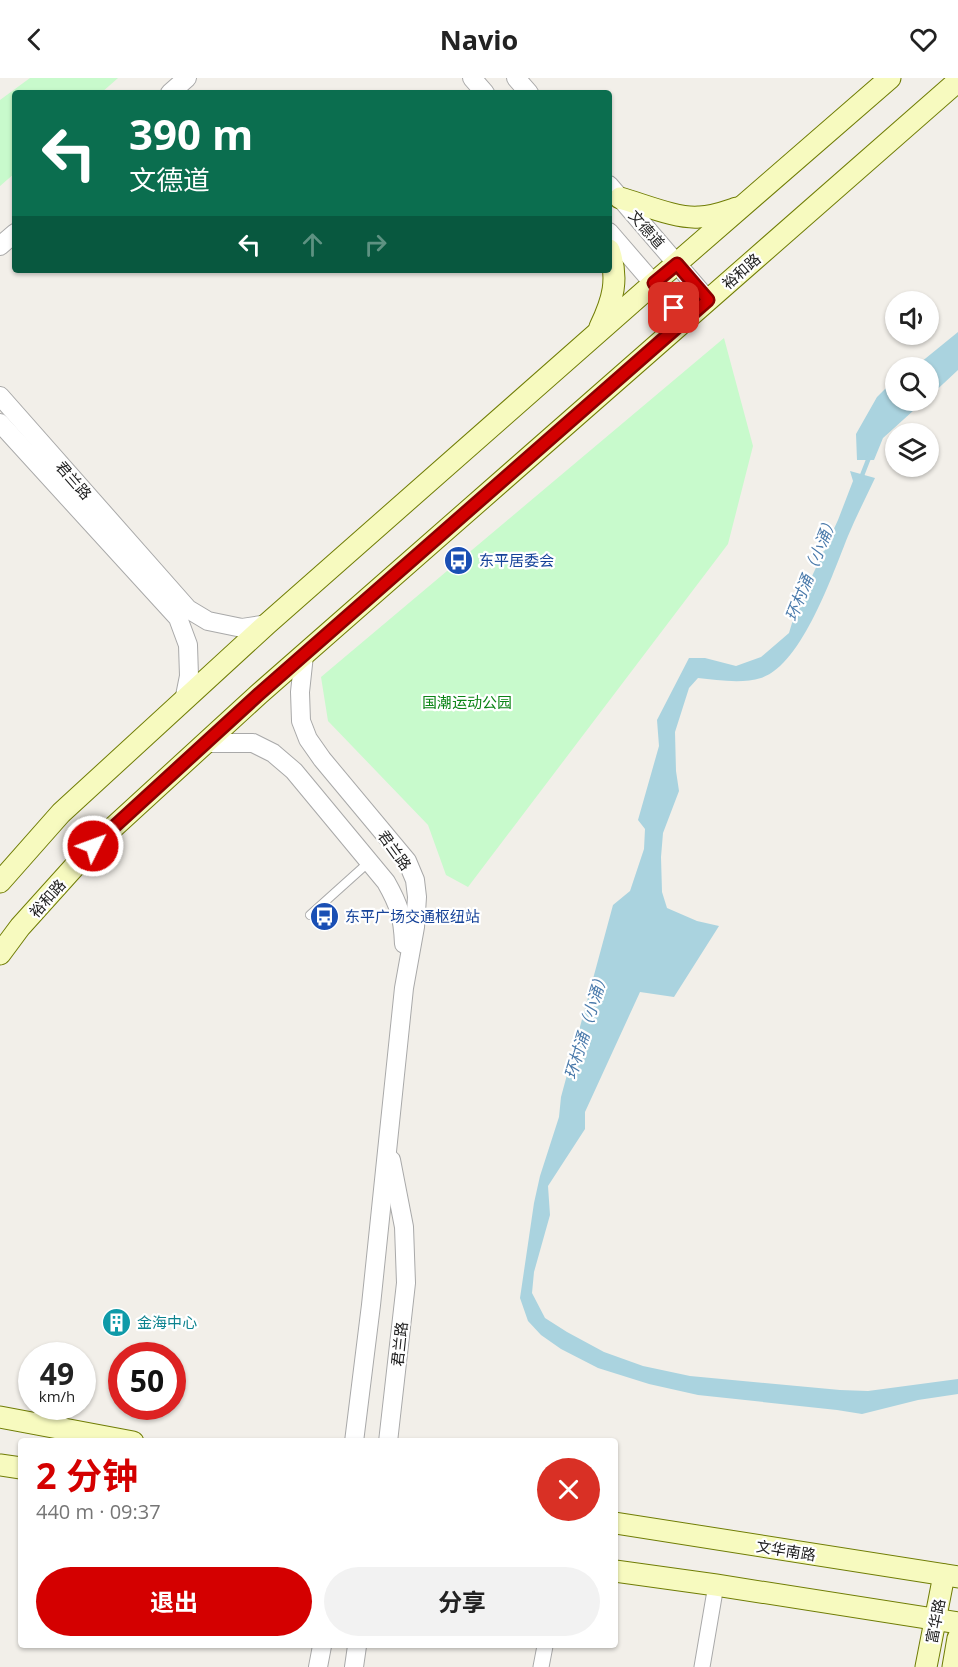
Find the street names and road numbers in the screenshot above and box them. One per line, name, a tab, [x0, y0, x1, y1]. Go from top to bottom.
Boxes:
street label: 文德道	[625, 205, 669, 253]
street label: 裕和路	[717, 249, 765, 293]
street label: 君兰路	[52, 456, 96, 504]
street label: 君兰路	[374, 826, 416, 874]
street label: 裕和路	[25, 875, 69, 921]
street label: 君兰路	[387, 1321, 411, 1367]
street label: 文华南路	[755, 1535, 817, 1565]
street label: 富华路	[921, 1597, 949, 1645]

